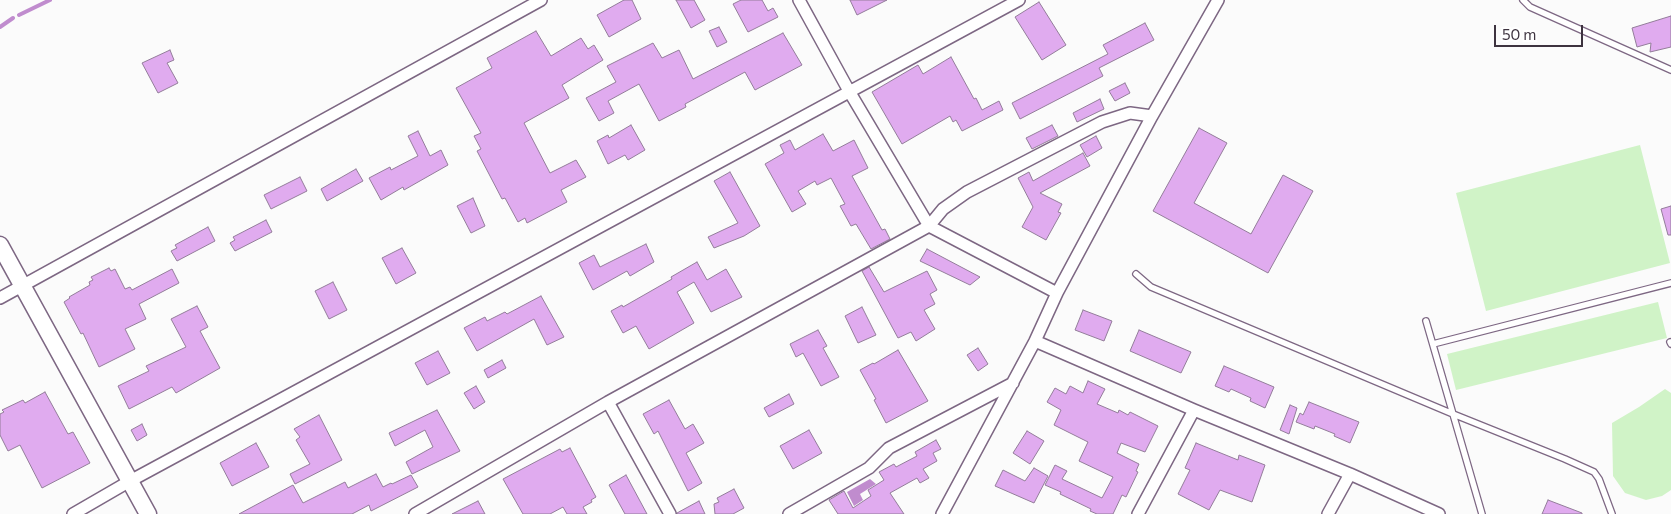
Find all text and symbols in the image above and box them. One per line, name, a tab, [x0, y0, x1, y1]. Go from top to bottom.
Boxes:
scale bar	[1496, 15, 1585, 47]
text: 50 m	[1502, 25, 1536, 43]

